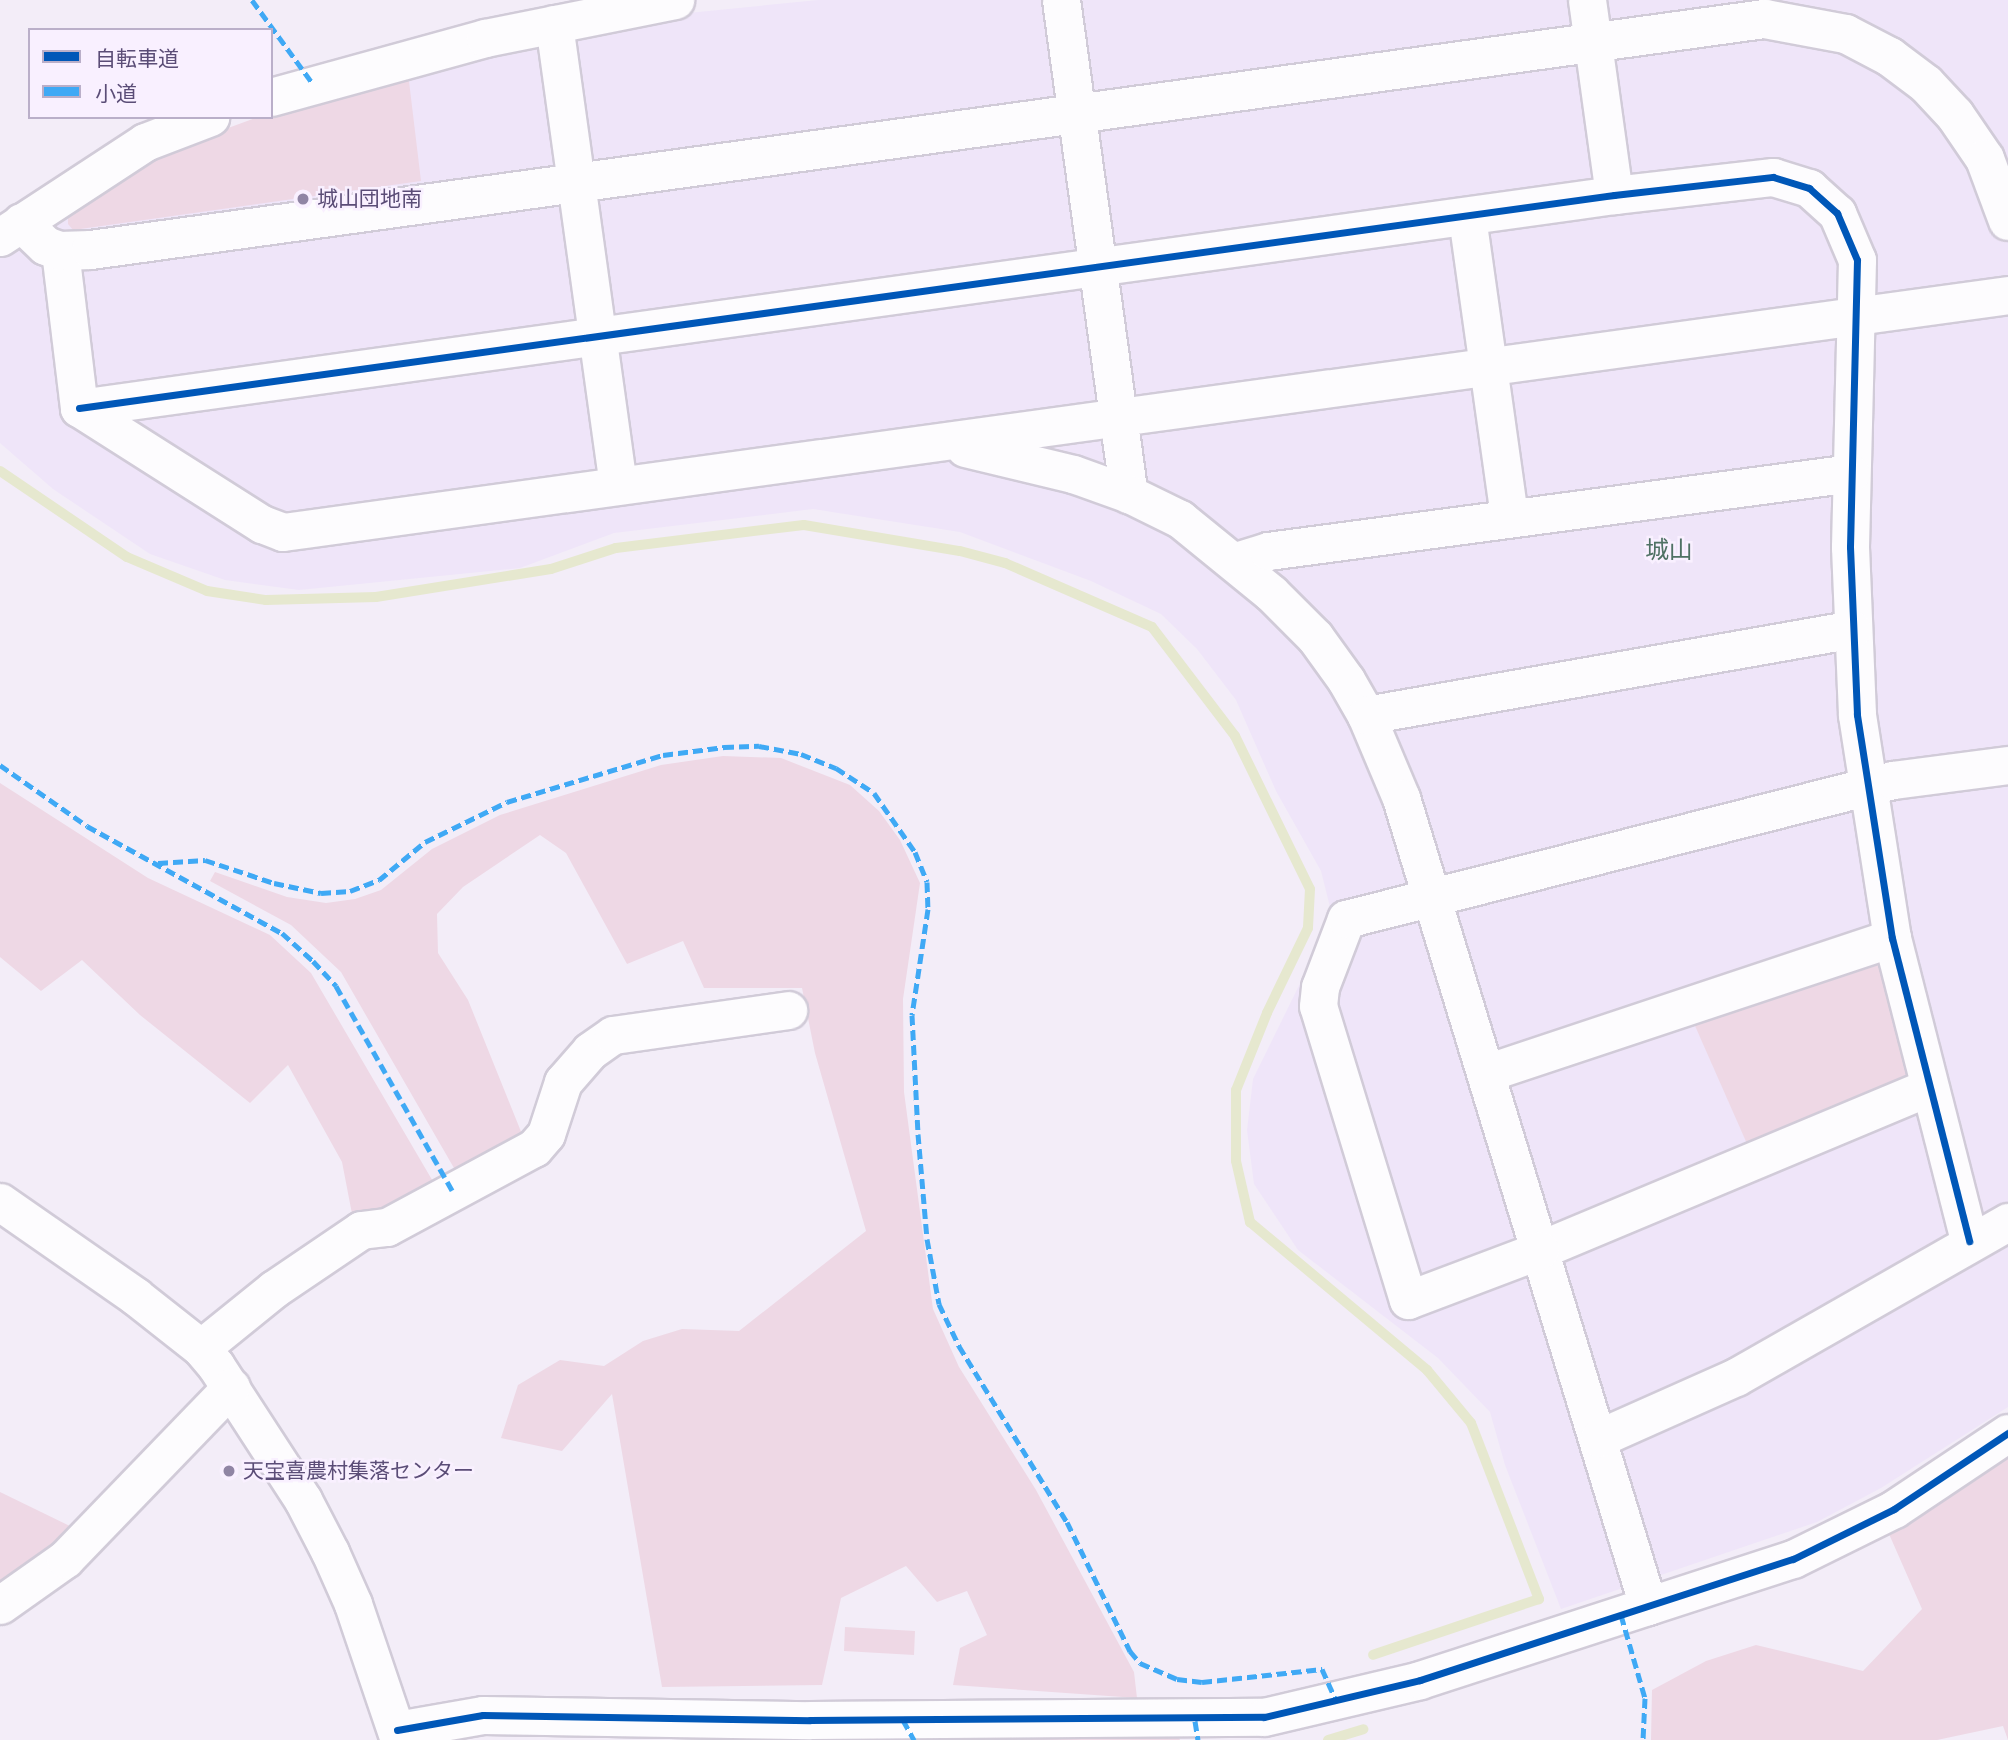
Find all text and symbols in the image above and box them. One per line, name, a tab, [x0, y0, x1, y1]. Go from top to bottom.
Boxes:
legend	[28, 28, 273, 119]
text: 自転車道	[95, 45, 179, 72]
text: 小道	[95, 80, 137, 107]
place label: 城山団地南	[317, 186, 422, 212]
marker: 城山団地南	[295, 191, 311, 207]
district label: 城山	[1645, 536, 1693, 564]
place label: 天宝喜農村集落センター	[243, 1458, 474, 1484]
marker: 天宝喜農村集落センター	[221, 1463, 237, 1479]

